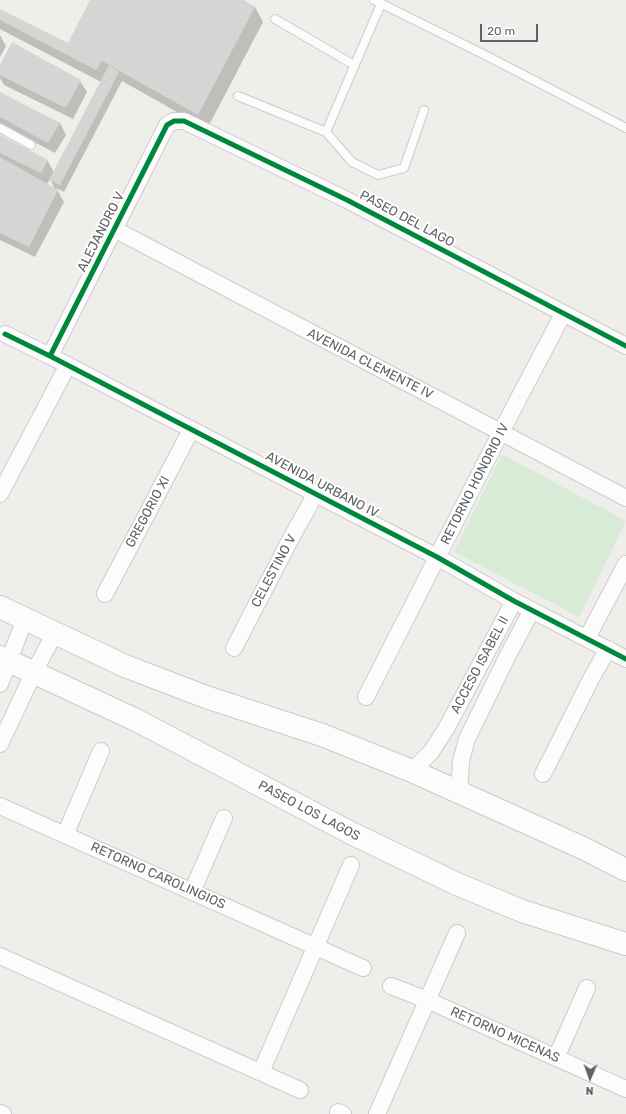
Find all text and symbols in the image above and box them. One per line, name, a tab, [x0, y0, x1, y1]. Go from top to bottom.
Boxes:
scale bar	[482, 16, 540, 42]
text: 20 m	[487, 24, 515, 38]
street label: PASEO DEL LAGO	[357, 187, 457, 251]
street label: ALEJANDRO V	[74, 189, 128, 275]
street label: AVENIDA CLEMENTE IV	[304, 325, 436, 403]
street label: RETORNO HONORIO IV	[438, 421, 512, 547]
street label: AVENIDA URBANO IV	[263, 449, 381, 521]
street label: GREGORIO XI	[123, 474, 173, 550]
street label: CELESTINO V	[248, 532, 300, 610]
street label: ACCESO ISABEL II	[448, 614, 512, 716]
street label: PASEO LOS LAGOS	[255, 778, 363, 844]
street label: RETORNO CAROLINGIOS	[88, 839, 228, 913]
street label: RETORNO MICENAS	[448, 1004, 562, 1066]
north arrow	[570, 1058, 610, 1098]
text: N	[585, 1084, 594, 1097]

